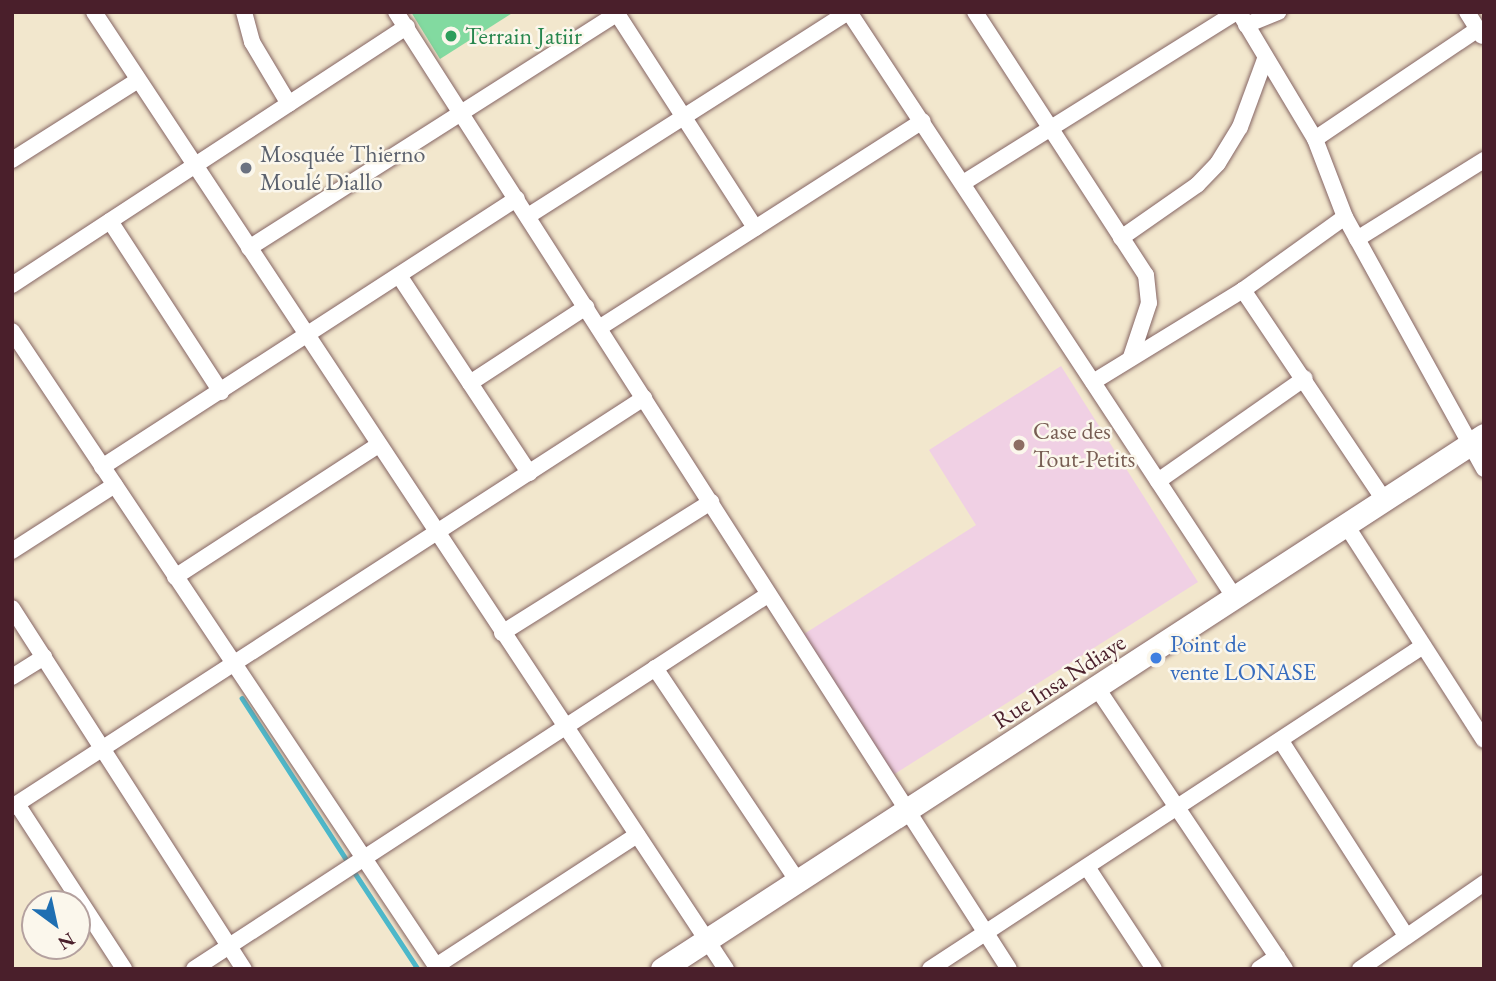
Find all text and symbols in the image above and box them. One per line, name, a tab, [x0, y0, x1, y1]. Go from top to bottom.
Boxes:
place label: Terrain Jatiir	[465, 22, 582, 50]
marker: Terrain Jatiir	[443, 28, 459, 44]
place label: Mosquée Thierno Moulé Diallo	[260, 140, 425, 196]
marker: Mosquée Thierno Moulé Diallo	[238, 160, 254, 176]
place label: Case des Tout-Petits	[1033, 417, 1135, 473]
marker: Case des Tout-Petits	[1011, 437, 1027, 453]
street label: Rue Insa Ndiaye	[987, 627, 1131, 735]
place label: Point de vente LONASE	[1170, 630, 1316, 686]
marker: Point de vente LONASE	[1148, 650, 1164, 666]
north arrow	[21, 890, 91, 960]
text: N	[53, 927, 80, 956]

